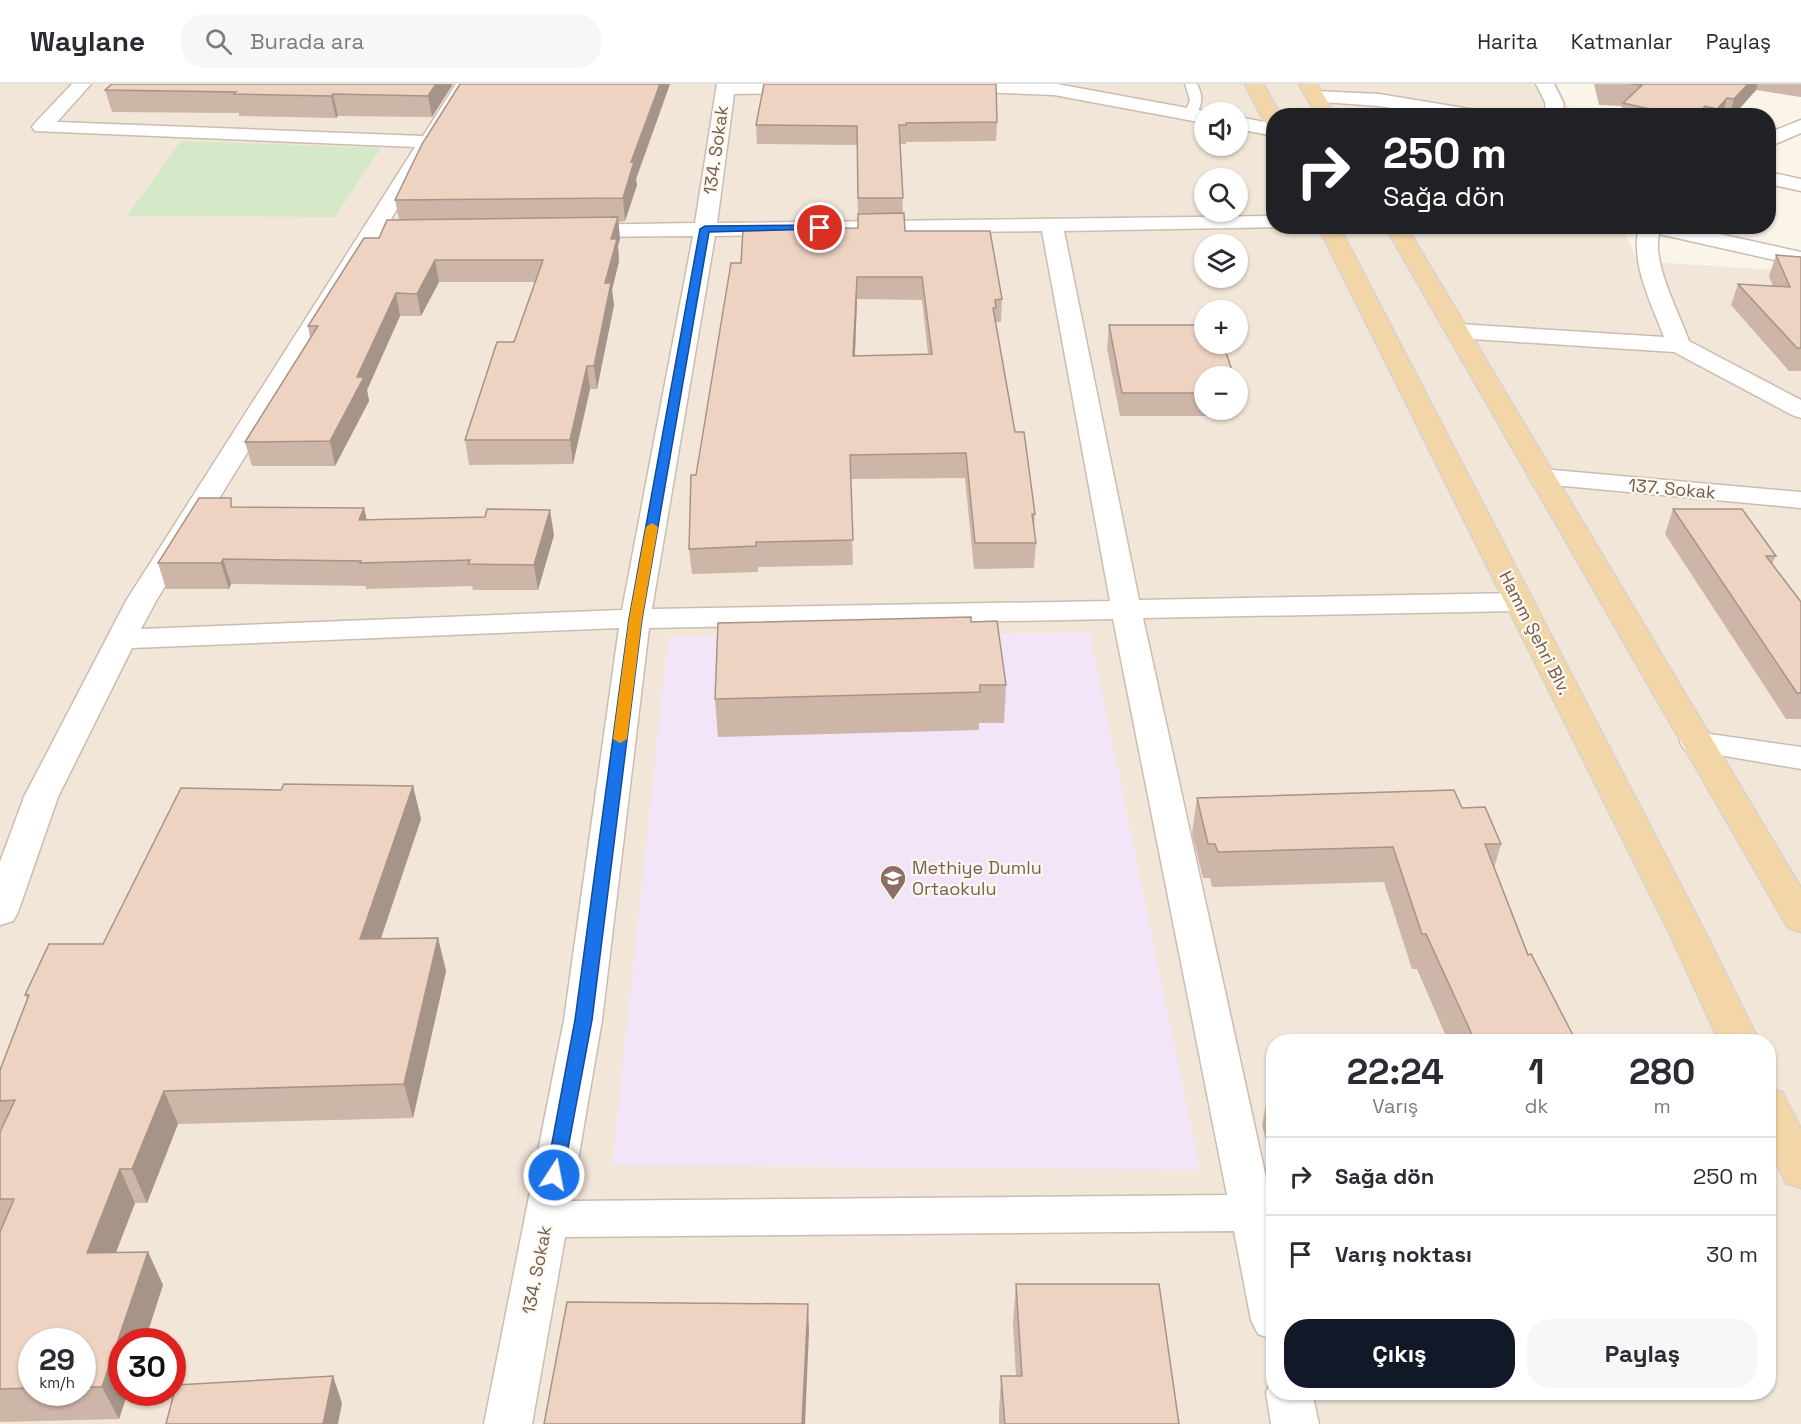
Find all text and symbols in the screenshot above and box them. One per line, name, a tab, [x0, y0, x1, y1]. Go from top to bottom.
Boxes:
search box	[181, 14, 601, 68]
text: Waylane	[30, 23, 145, 59]
icon: search	[202, 25, 235, 58]
text: Burada ara	[250, 27, 364, 55]
text: Harita	[1477, 28, 1538, 55]
text: Katmanlar	[1571, 28, 1673, 55]
text: Paylaş	[1706, 28, 1771, 55]
map controls	[1194, 102, 1248, 420]
button: sound	[1194, 102, 1248, 156]
street label: 134. Sokak	[698, 104, 733, 196]
text: 250 m	[1383, 127, 1507, 180]
icon: right	[1284, 132, 1362, 210]
button: search	[1194, 168, 1248, 222]
text: Sağa dön	[1383, 179, 1505, 214]
pin	[794, 202, 845, 253]
icon: arrive	[803, 211, 836, 244]
button: layers	[1194, 234, 1248, 288]
button: +	[1194, 300, 1248, 354]
button: −	[1194, 366, 1248, 420]
street label: 137. Sokak	[1627, 473, 1717, 504]
street label: Hamm Şehri Blv.	[1494, 567, 1577, 699]
place label: Methiye Dumlu Ortaokulu	[912, 856, 1042, 900]
school or university icon: Methiye Dumlu Ortaokulu	[878, 863, 908, 901]
text: 22:24	[1347, 1049, 1444, 1095]
text: 1	[1528, 1049, 1545, 1095]
text: 280	[1629, 1049, 1695, 1095]
text: Varış	[1372, 1093, 1418, 1119]
text: dk	[1525, 1093, 1548, 1119]
text: m	[1654, 1093, 1671, 1119]
position arrow	[522, 1143, 586, 1207]
icon: right	[1284, 1160, 1317, 1193]
text: Sağa dön	[1335, 1162, 1434, 1190]
text: 250 m	[1693, 1162, 1758, 1190]
street label: 134. Sokak	[517, 1223, 556, 1316]
icon: arrive	[1284, 1238, 1317, 1271]
text: Varış noktası	[1335, 1240, 1472, 1268]
text: 30 m	[1706, 1240, 1758, 1268]
button: Çıkış	[1284, 1319, 1515, 1388]
button: Paylaş	[1527, 1319, 1758, 1388]
speed limit sign: 30	[108, 1328, 186, 1406]
text: 29	[39, 1340, 75, 1379]
text: km/h	[39, 1373, 75, 1392]

